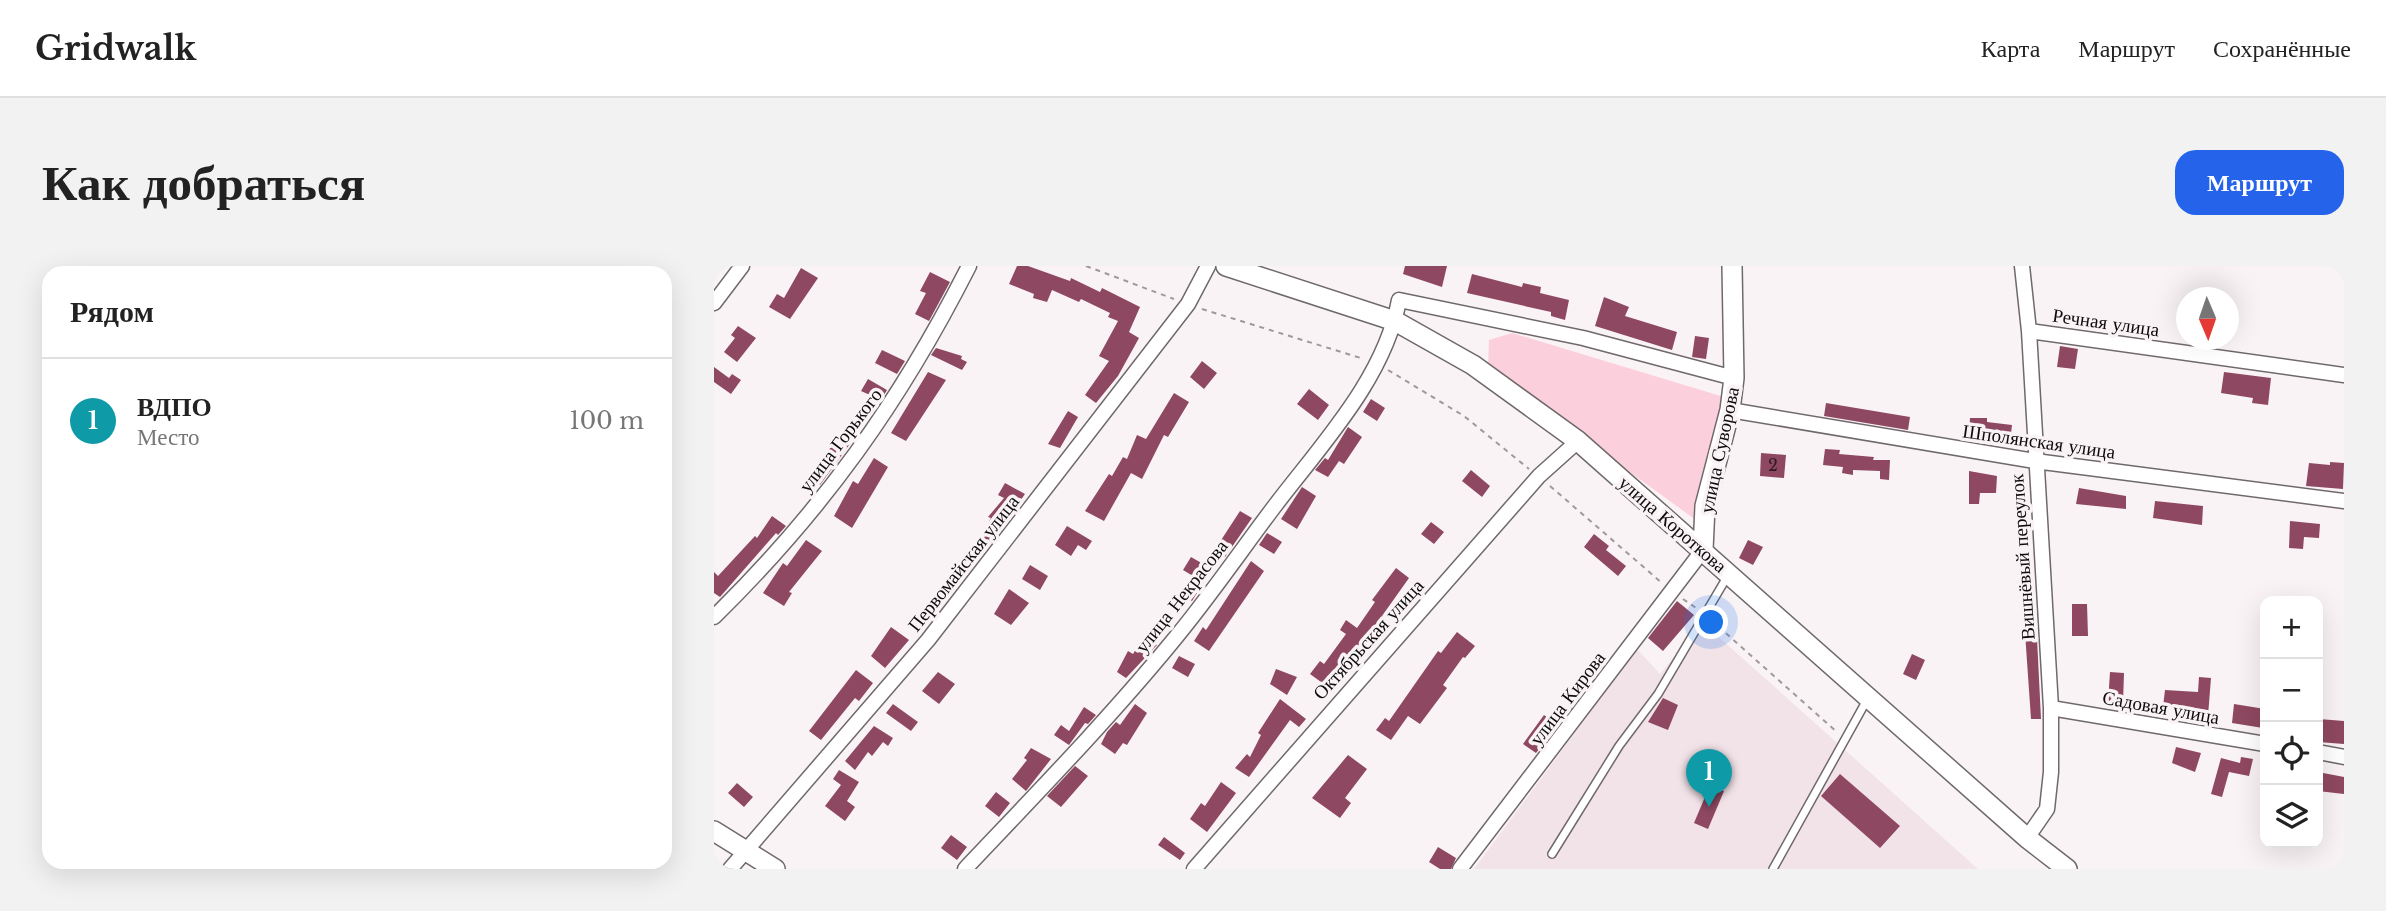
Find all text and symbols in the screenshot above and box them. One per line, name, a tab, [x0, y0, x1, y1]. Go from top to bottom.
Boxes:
text: Gridwalk	[35, 28, 196, 69]
text: Карта	[1981, 34, 2040, 63]
text: Маршрут	[2078, 34, 2175, 63]
text: Сохранённые	[2213, 34, 2351, 63]
button: Маршрут	[2175, 150, 2344, 215]
text: Как добраться	[42, 152, 365, 213]
north arrow	[2176, 287, 2239, 350]
text: Рядом	[70, 293, 154, 330]
street label: Речная улица	[2051, 304, 2161, 341]
street label: улица Горького	[794, 384, 887, 497]
street label: улица Суворова	[1695, 384, 1744, 515]
text: ВДПО	[137, 391, 212, 423]
text: 1	[88, 407, 98, 435]
text: 100 m	[570, 407, 644, 435]
street label: Шполянская улица	[1961, 419, 2117, 464]
text: Место	[137, 423, 199, 451]
house number: 2	[1768, 455, 1778, 475]
street label: улица Короткова	[1614, 471, 1732, 578]
street label: Вишнёвый переулок	[2005, 472, 2040, 641]
street label: Первомайская улица	[903, 490, 1024, 636]
street label: улица Некрасова	[1130, 535, 1233, 657]
street label: Октябрьская улица	[1308, 574, 1429, 704]
map controls	[2260, 596, 2323, 848]
button: +	[2260, 596, 2323, 659]
your location	[1694, 605, 1728, 639]
street label: улица Кирова	[1525, 646, 1610, 750]
button: −	[2260, 659, 2323, 722]
street label: Садовая улица	[2101, 686, 2222, 729]
button: locate	[2260, 722, 2323, 785]
pin: 1	[1686, 749, 1732, 807]
button: layers	[2260, 785, 2323, 848]

